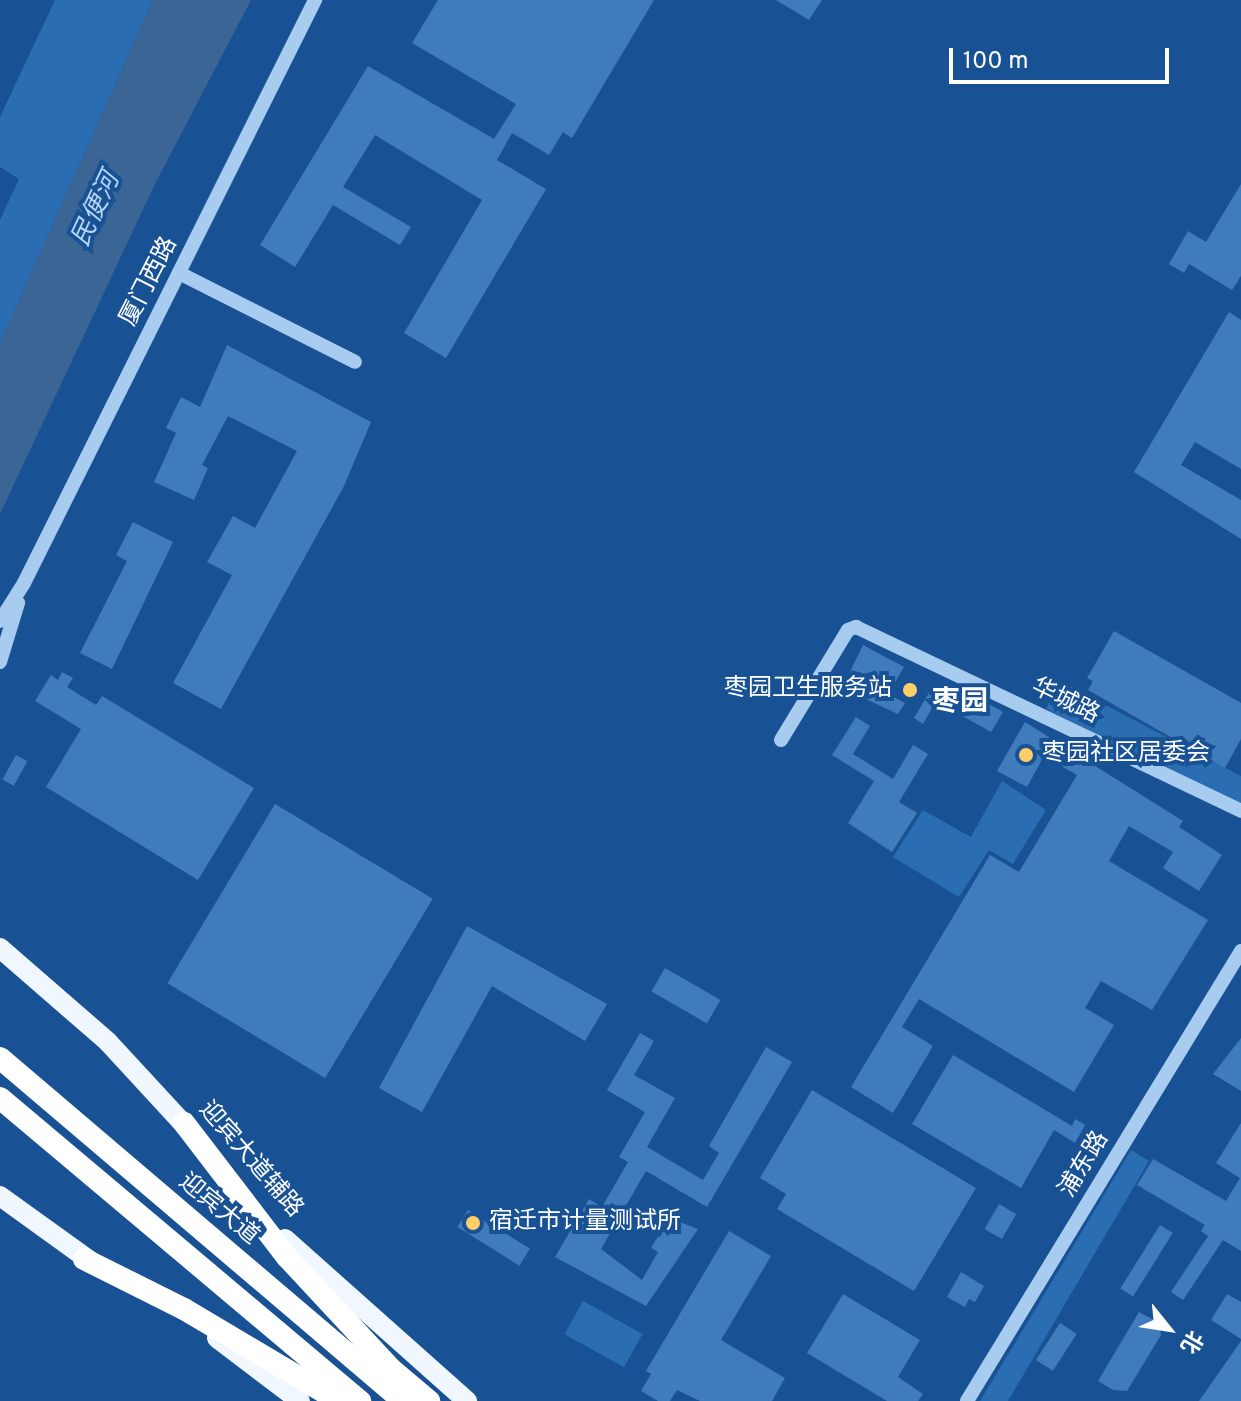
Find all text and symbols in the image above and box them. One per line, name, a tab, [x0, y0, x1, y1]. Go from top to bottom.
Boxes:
scale bar	[953, 32, 1173, 82]
text: 100 m	[963, 47, 1029, 77]
water label: 民便河	[66, 168, 128, 252]
street label: 厦门西路	[115, 233, 185, 331]
street label: 华城路	[1026, 673, 1104, 731]
place label: 枣园卫生服务站	[724, 676, 892, 704]
marker: 枣园卫生服务站	[899, 679, 921, 701]
district label: 枣园	[932, 686, 988, 720]
place label: 枣园社区居委会	[1042, 741, 1210, 769]
marker: 枣园社区居委会	[1017, 746, 1035, 764]
street label: 迎宾大道辅路	[192, 1096, 308, 1224]
street label: 浦东路	[1054, 1127, 1116, 1203]
street label: 迎宾大道	[172, 1168, 264, 1252]
place label: 宿迁市计量测试所	[489, 1209, 681, 1237]
marker: 宿迁市计量测试所	[464, 1214, 482, 1232]
north arrow	[1129, 1289, 1209, 1369]
text: 北	[1173, 1325, 1207, 1358]

